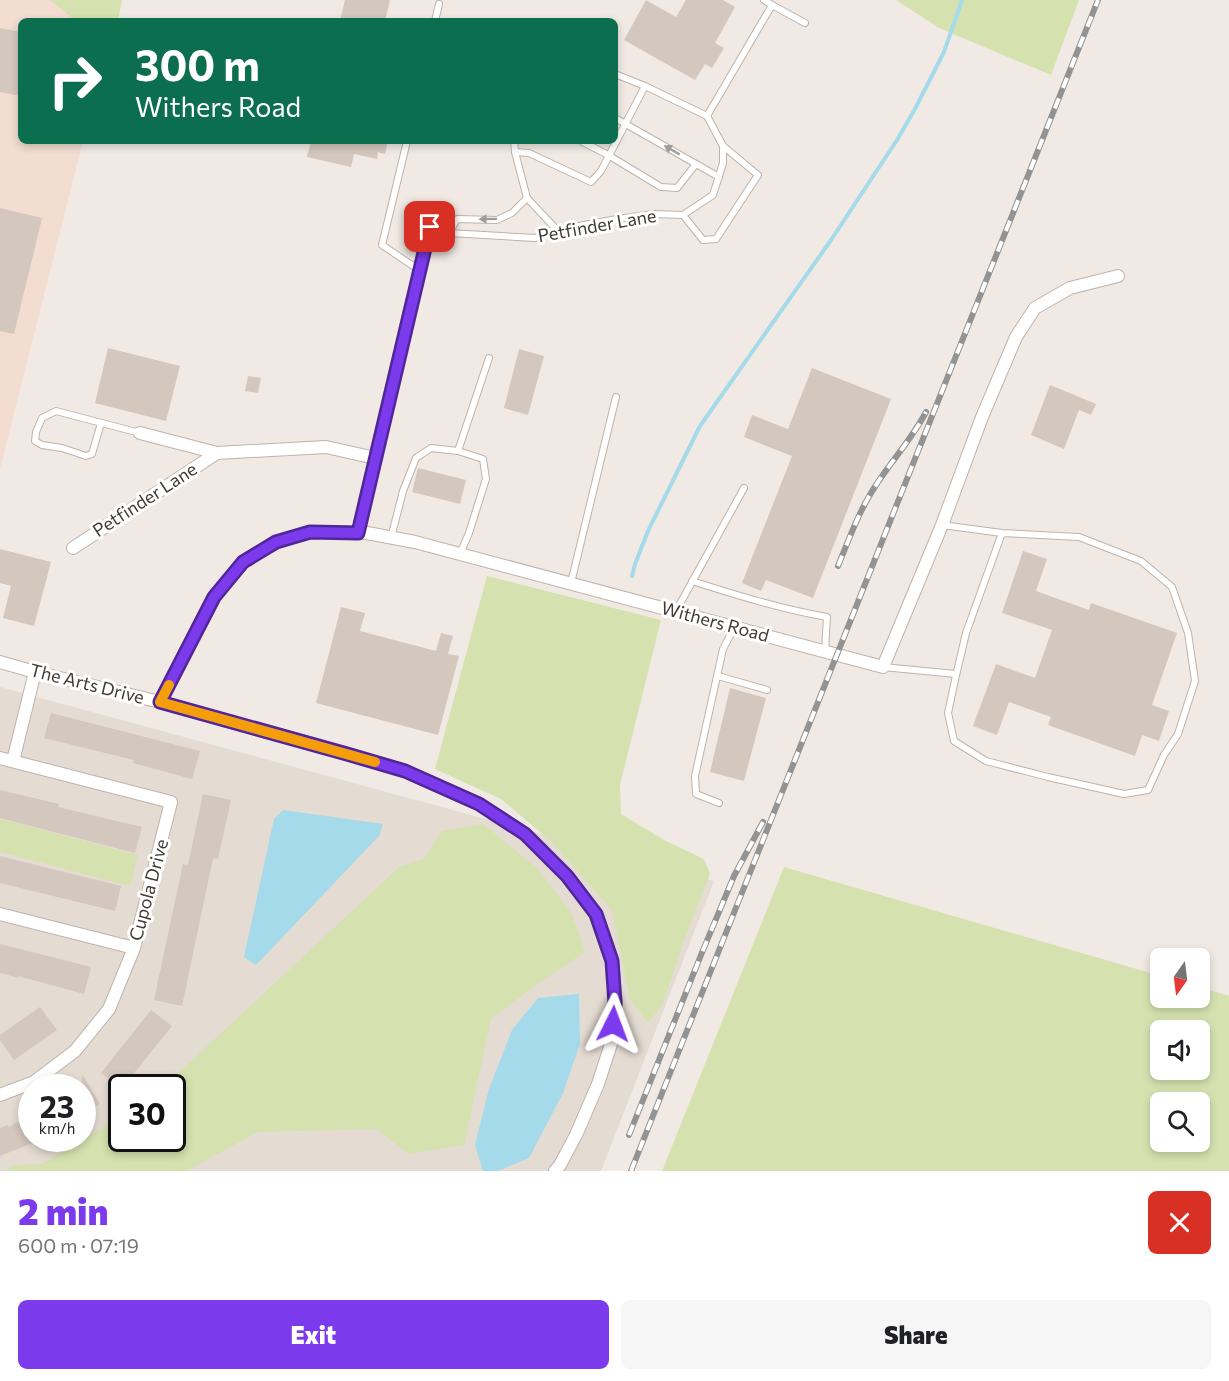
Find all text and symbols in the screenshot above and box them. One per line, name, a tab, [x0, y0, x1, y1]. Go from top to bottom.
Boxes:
text: 300 m	[135, 38, 260, 90]
icon: right	[36, 42, 114, 120]
text: Withers Road	[135, 90, 301, 123]
one-way arrow	[663, 145, 680, 155]
pin	[404, 201, 455, 252]
street label: Petfinder Lane	[536, 204, 658, 246]
icon: arrive	[413, 210, 446, 243]
one-way arrow	[478, 214, 497, 224]
street label: Petfinder Lane	[88, 457, 201, 541]
street label: Withers Road	[659, 596, 772, 646]
street label: The Arts Drive	[28, 658, 147, 708]
street label: Cupola Drive	[124, 836, 172, 943]
north arrow	[1150, 948, 1210, 1008]
map controls	[1150, 948, 1210, 1152]
position arrow	[581, 992, 645, 1056]
button: sound	[1150, 1020, 1210, 1080]
speed limit sign: 30	[108, 1074, 186, 1152]
text: 23	[40, 1087, 74, 1124]
button: search	[1150, 1092, 1210, 1152]
text: km/h	[39, 1119, 75, 1137]
text: 2 min	[18, 1188, 108, 1232]
button: close	[1148, 1191, 1211, 1254]
text: 600 m · 07:19	[18, 1233, 139, 1257]
button: Exit	[18, 1300, 609, 1369]
button: Share	[621, 1300, 1211, 1369]

